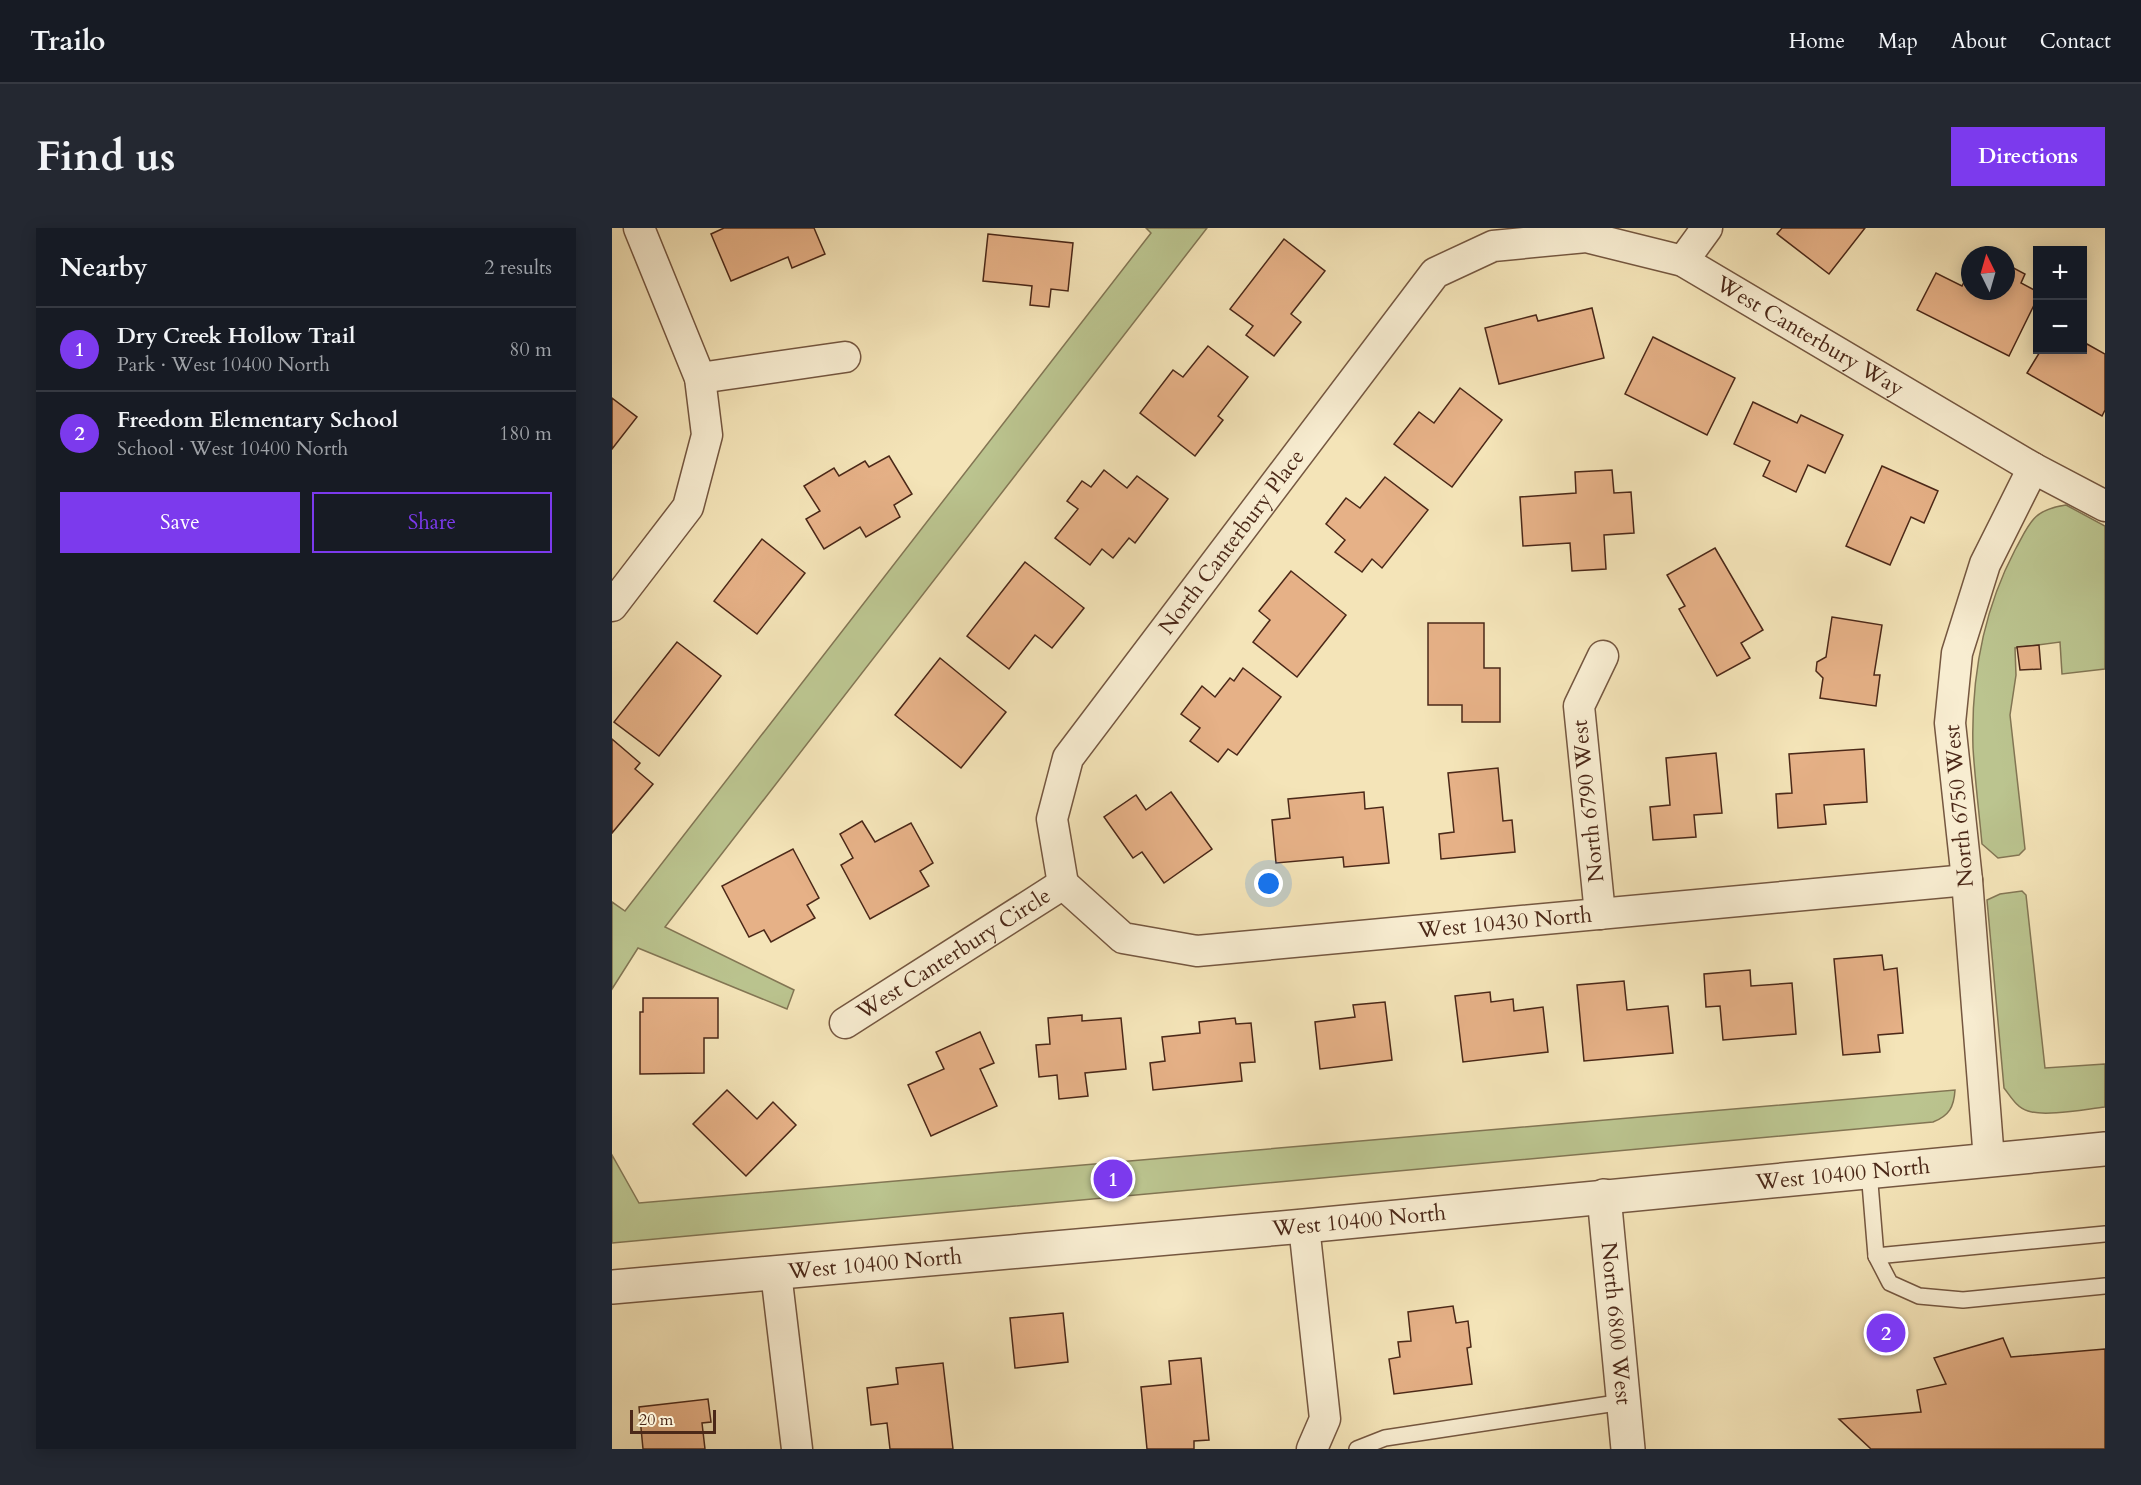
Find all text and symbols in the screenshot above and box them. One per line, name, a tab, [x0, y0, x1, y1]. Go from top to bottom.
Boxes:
text: Trailo	[30, 22, 105, 60]
text: Home	[1789, 27, 1845, 56]
text: Map	[1878, 27, 1918, 56]
text: About	[1951, 27, 2007, 56]
text: Contact	[2040, 27, 2111, 56]
button: Directions	[1951, 127, 2105, 186]
text: Find us	[36, 128, 176, 185]
north arrow	[1961, 246, 2015, 300]
map controls	[2033, 246, 2087, 354]
button: +	[2033, 246, 2087, 300]
text: Nearby	[60, 250, 148, 285]
text: 2 results	[484, 254, 552, 281]
street label: West Canterbury Way	[1710, 268, 1910, 403]
button: −	[2033, 300, 2087, 354]
text: Dry Creek Hollow Trail	[117, 321, 355, 351]
text: 1	[74, 336, 85, 363]
text: 80 m	[509, 336, 552, 363]
text: Park · West 10400 North	[117, 351, 330, 378]
text: Freedom Elementary School	[117, 405, 398, 435]
text: 2	[74, 420, 85, 447]
text: 180 m	[499, 420, 552, 447]
text: School · West 10400 North	[117, 435, 348, 462]
street label: North Canterbury Place	[1152, 443, 1311, 641]
button: Save	[60, 492, 300, 553]
button: Share	[312, 492, 552, 553]
street label: North 6790 West	[1565, 718, 1611, 884]
street label: North 6750 West	[1937, 723, 1981, 889]
your location	[1254, 869, 1283, 898]
street label: West Canterbury Circle	[850, 881, 1057, 1027]
street label: West 10430 North	[1416, 900, 1593, 946]
street label: West 10400 North	[1753, 1151, 1931, 1198]
pin: 1	[1094, 1156, 1132, 1202]
street label: West 10400 North	[1270, 1197, 1447, 1244]
street label: West 10400 North	[786, 1241, 963, 1287]
street label: North 6800 West	[1593, 1241, 1639, 1406]
pin: 2	[1866, 1310, 1906, 1356]
scale bar	[630, 1407, 716, 1434]
text: 20 m	[639, 1409, 673, 1431]

